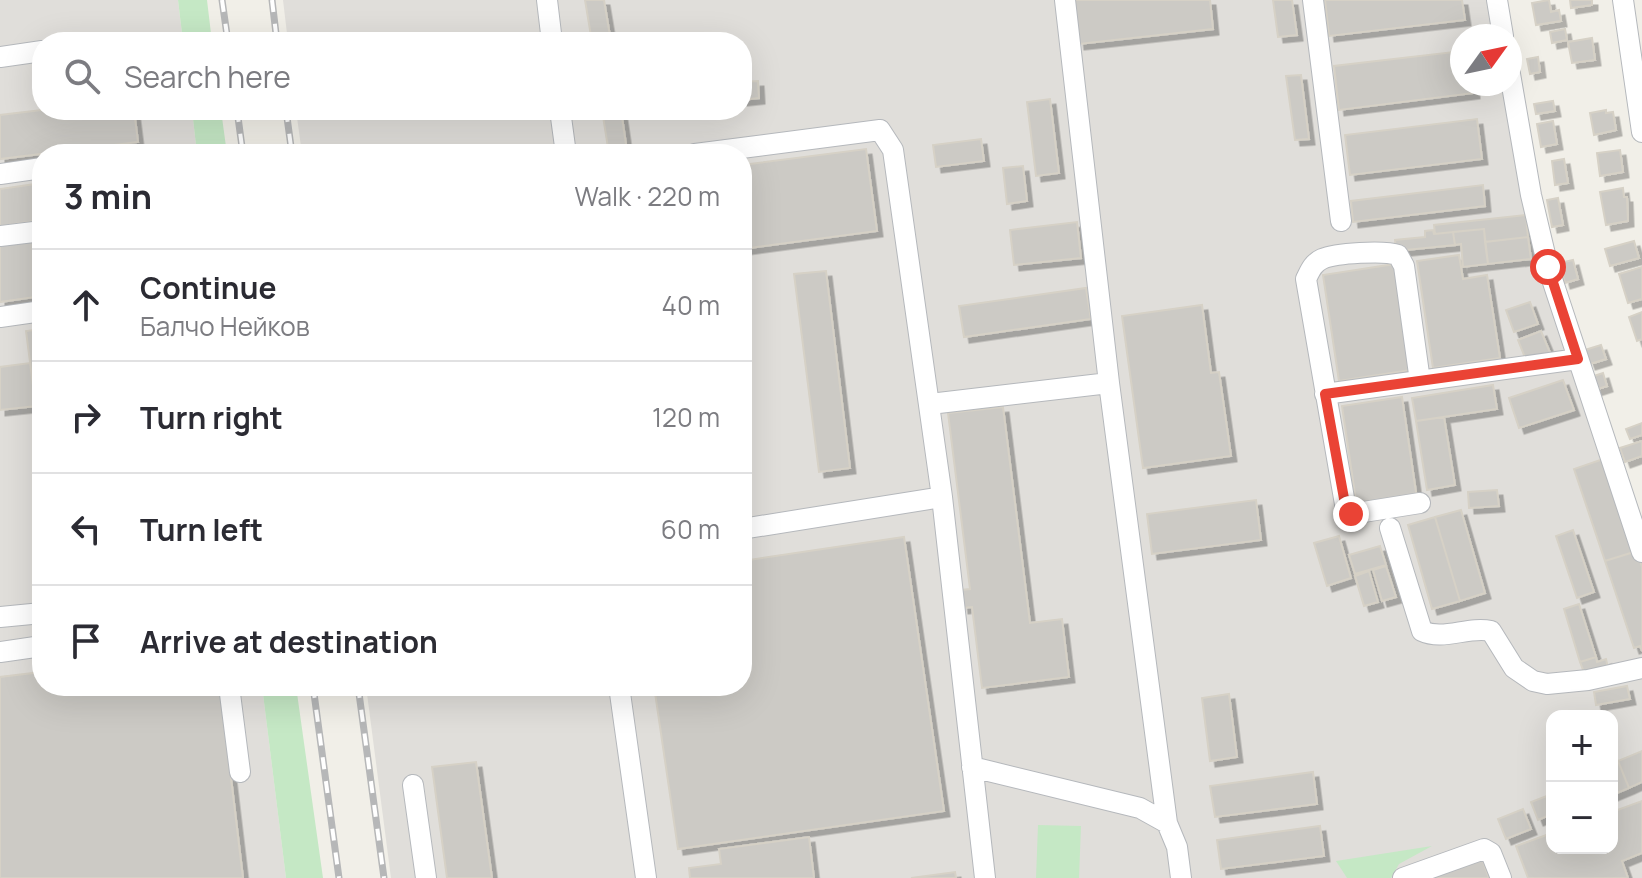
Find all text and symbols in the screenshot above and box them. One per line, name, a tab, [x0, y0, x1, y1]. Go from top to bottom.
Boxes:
north arrow	[1450, 24, 1522, 96]
search box	[32, 32, 752, 120]
icon: search	[60, 54, 104, 98]
text: Search here	[124, 56, 291, 97]
text: 3 min	[64, 173, 152, 219]
text: Walk · 220 m	[574, 178, 720, 214]
route start	[1530, 249, 1566, 285]
text: Continue	[140, 267, 276, 308]
icon: ahead	[64, 283, 108, 327]
text: 40 m	[662, 287, 720, 323]
text: Балчо Нейков	[140, 308, 310, 344]
icon: right	[64, 395, 108, 439]
text: Turn right	[140, 397, 283, 438]
text: 120 m	[652, 399, 720, 435]
route end	[1333, 496, 1369, 532]
icon: left	[64, 507, 108, 551]
text: Turn left	[140, 509, 263, 550]
text: 60 m	[661, 511, 720, 547]
icon: arrive	[64, 619, 108, 663]
text: Arrive at destination	[140, 621, 438, 662]
map controls	[1546, 710, 1618, 854]
button: +	[1546, 710, 1618, 782]
button: −	[1546, 782, 1618, 854]

